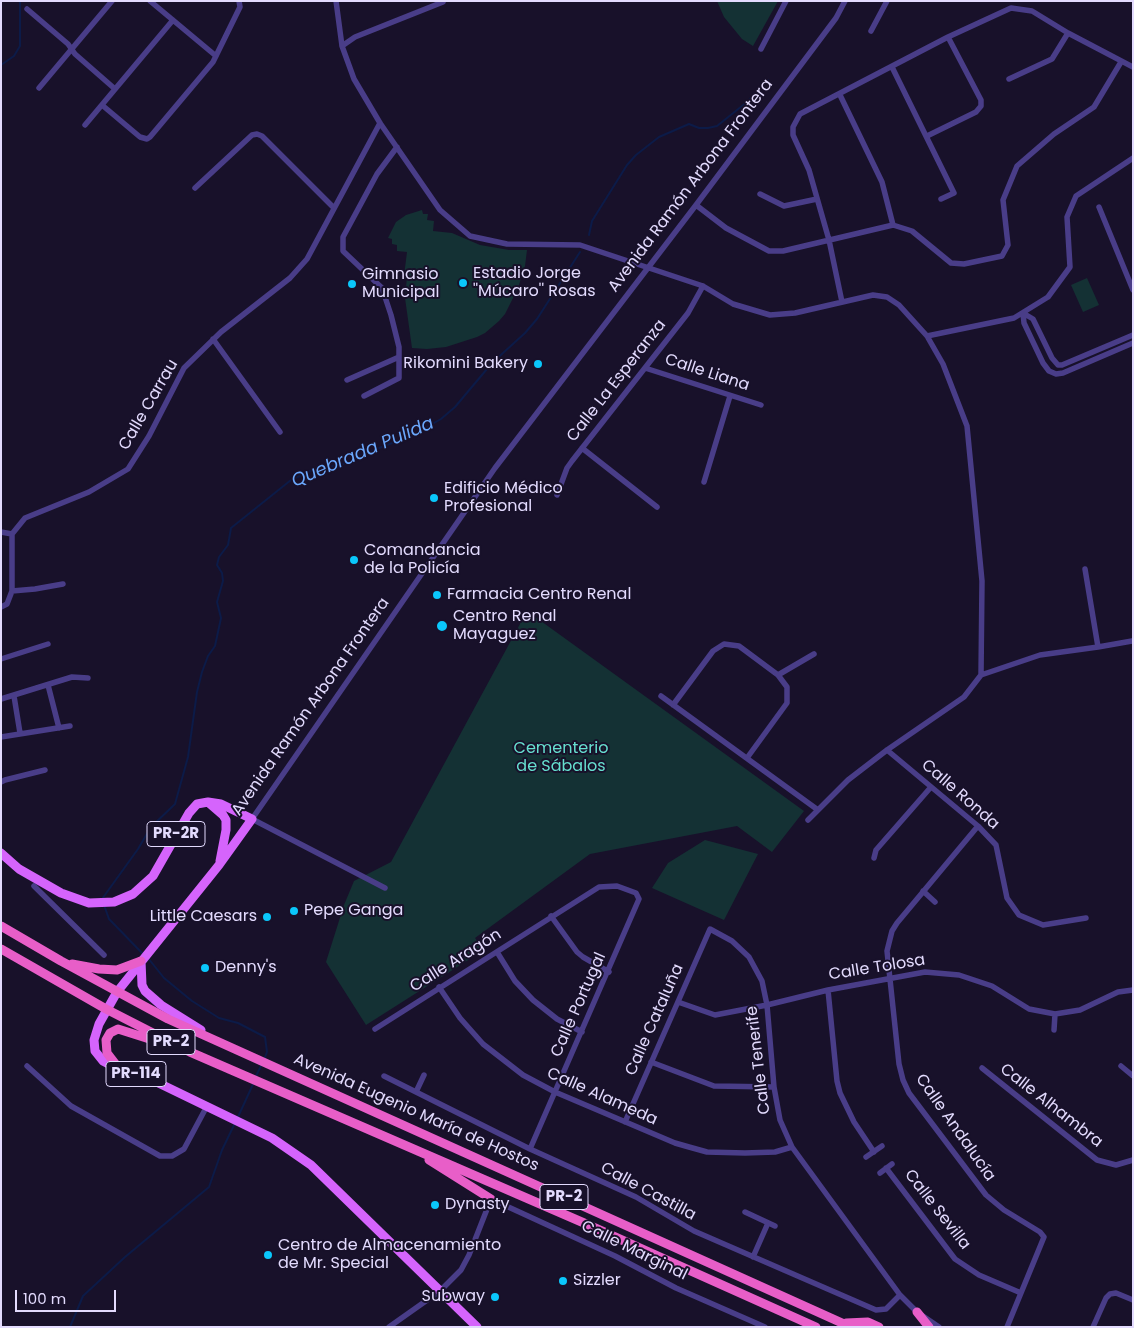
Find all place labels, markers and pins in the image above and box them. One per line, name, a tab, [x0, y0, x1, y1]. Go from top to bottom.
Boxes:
place label: Estadio Jorge ''Múcaro'' Rosas	[473, 264, 596, 302]
place label: Gimnasio Municipal	[362, 265, 439, 303]
marker: Estadio Jorge ''Múcaro'' Rosas	[457, 277, 469, 289]
marker: Gimnasio Municipal	[346, 278, 358, 290]
place label: Rikomini Bakery	[403, 354, 528, 374]
marker: Rikomini Bakery	[532, 358, 544, 370]
place label: Edificio Médico Profesional	[444, 479, 563, 517]
marker: Edificio Médico Profesional	[428, 492, 440, 504]
place label: Comandancia de la Policía	[364, 541, 480, 579]
marker: Comandancia de la Policía	[348, 554, 360, 566]
place label: Farmacia Centro Renal	[447, 585, 631, 605]
marker: Farmacia Centro Renal	[431, 589, 443, 601]
place label: Centro Renal Mayaguez	[453, 607, 556, 645]
marker: Centro Renal Mayaguez	[435, 619, 449, 633]
place label: Pepe Ganga	[304, 901, 403, 921]
marker: Pepe Ganga	[288, 905, 300, 917]
place label: Little Caesars	[150, 907, 257, 927]
marker: Little Caesars	[261, 911, 273, 923]
place label: Denny's	[215, 958, 277, 978]
marker: Denny's	[199, 962, 211, 974]
place label: Dynasty	[445, 1195, 510, 1215]
marker: Dynasty	[429, 1199, 441, 1211]
place label: Centro de Almacenamiento de Mr. Special	[278, 1236, 501, 1274]
marker: Centro de Almacenamiento de Mr. Special	[262, 1249, 274, 1261]
place label: Sizzler	[573, 1271, 621, 1291]
marker: Sizzler	[557, 1275, 569, 1287]
place label: Subway	[422, 1287, 485, 1307]
marker: Subway	[489, 1291, 501, 1303]

